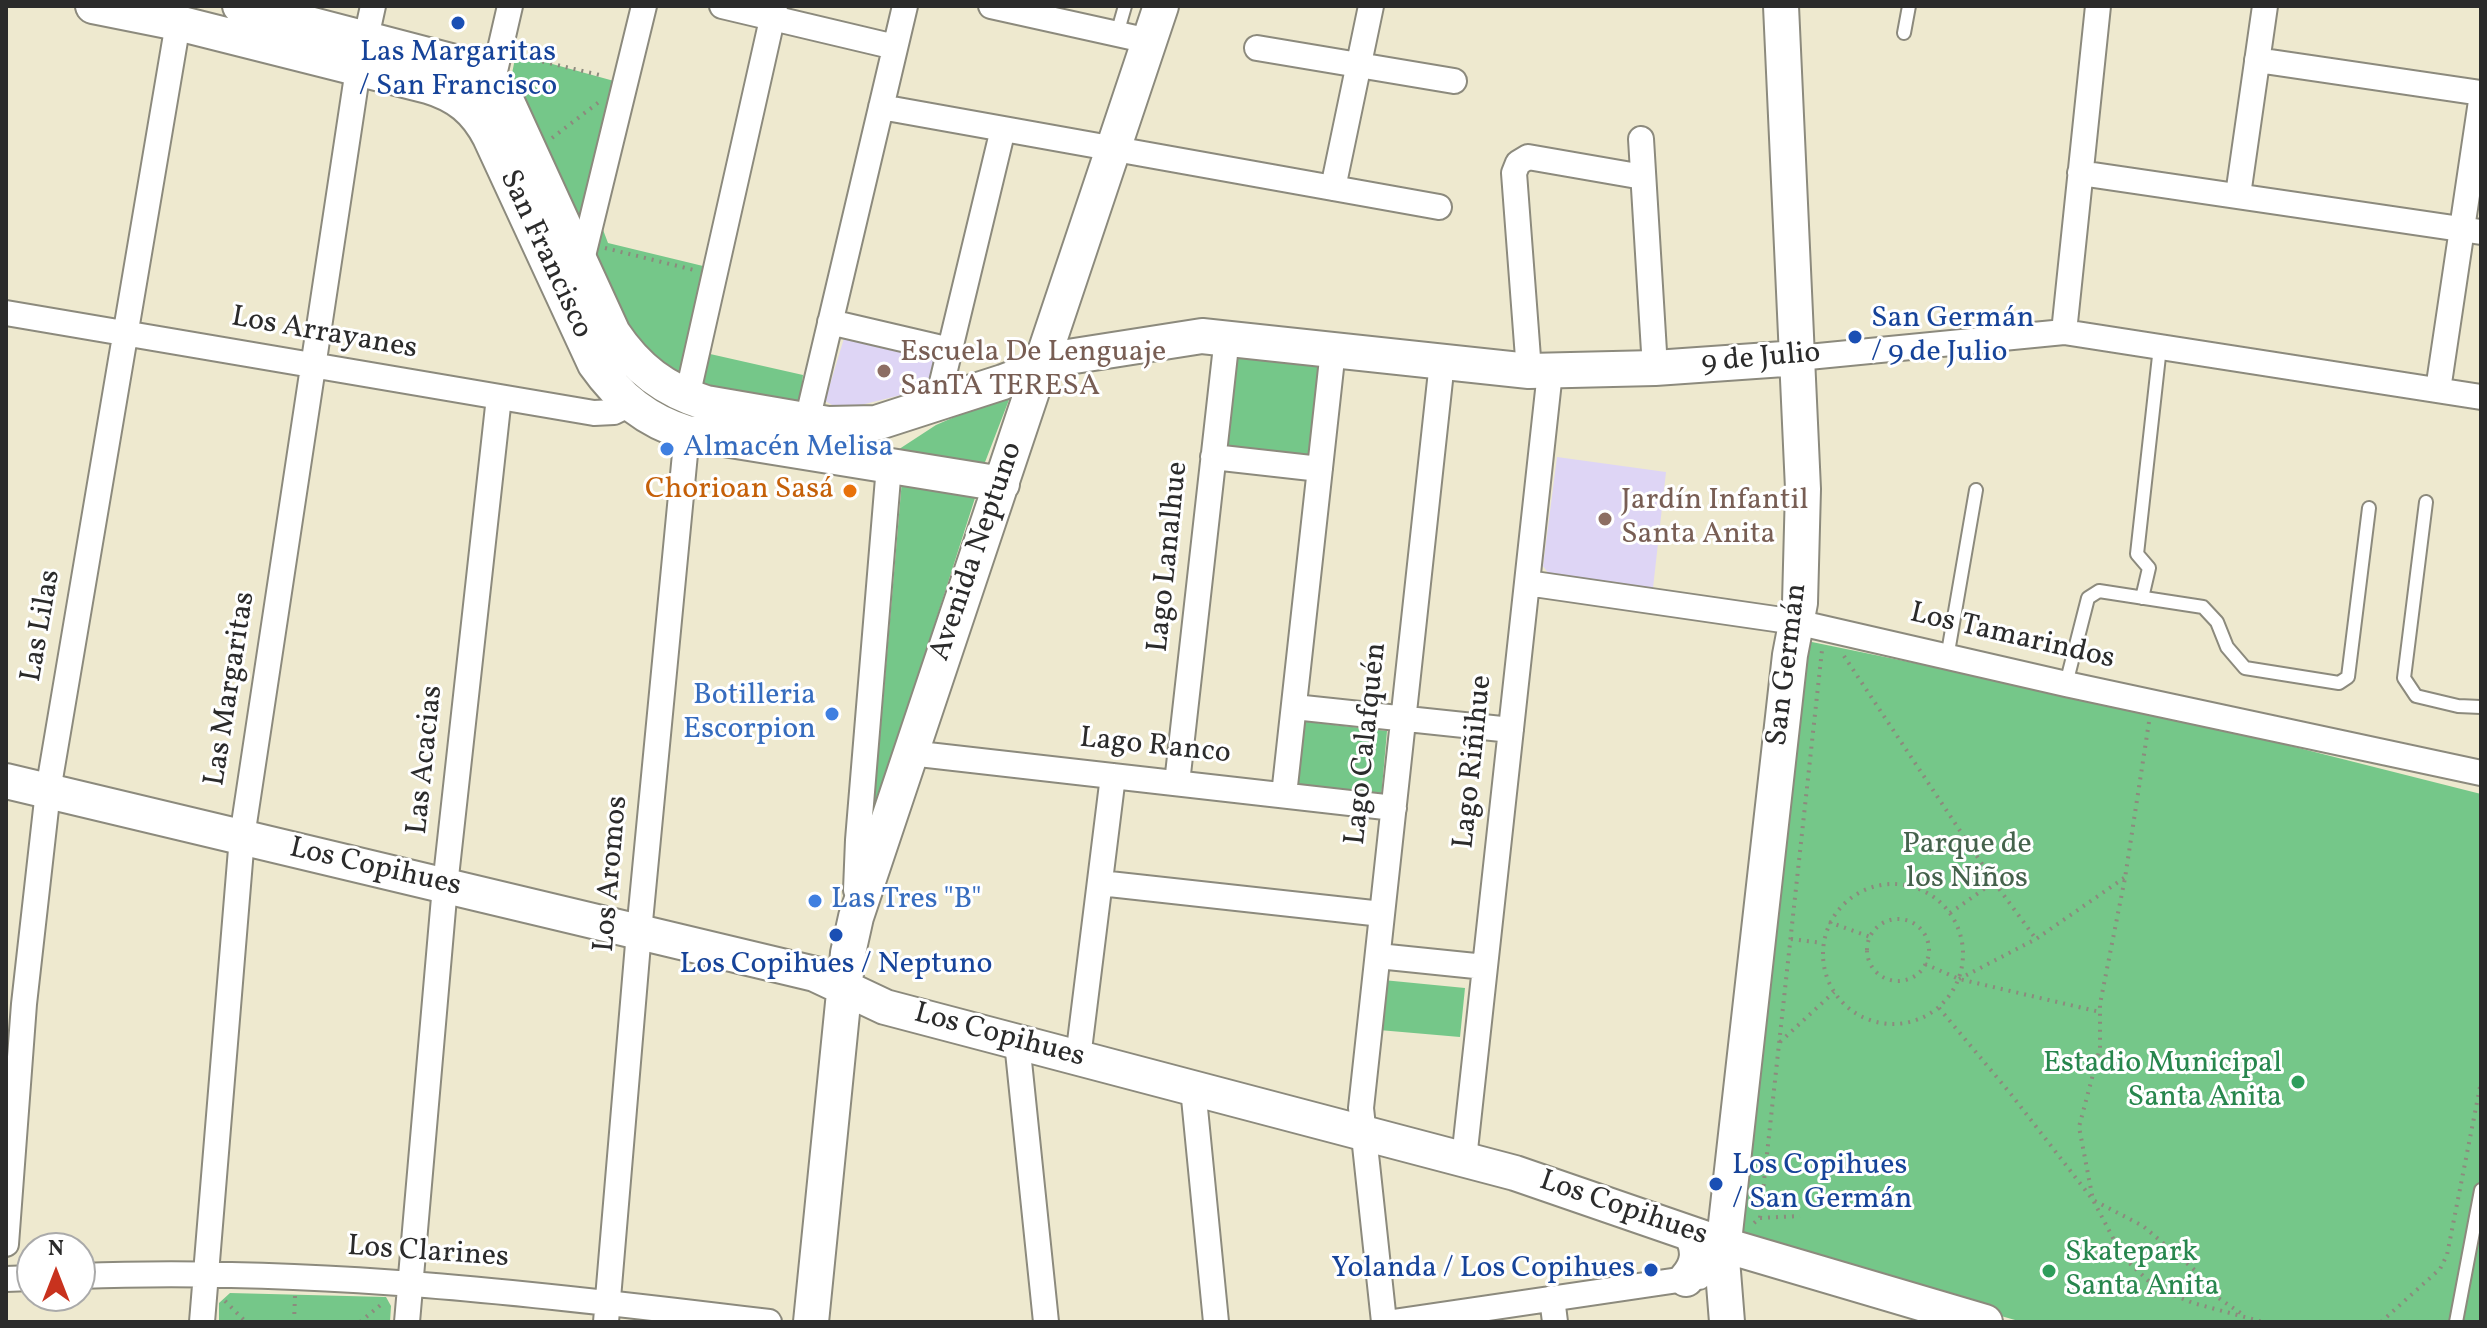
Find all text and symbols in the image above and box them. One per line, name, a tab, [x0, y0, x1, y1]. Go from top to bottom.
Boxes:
marker: Las Margaritas / San Francisco	[449, 14, 467, 32]
place label: Las Margaritas / San Francisco	[359, 36, 557, 106]
street label: San Francisco	[489, 165, 599, 345]
street label: Los Arrayanes	[228, 301, 420, 369]
place label: San Germán / 9 de Julio	[1871, 302, 2035, 372]
marker: San Germán / 9 de Julio	[1846, 328, 1864, 346]
place label: Escuela De Lenguaje SanTA TERESA	[900, 336, 1166, 406]
street label: 9 de Julio	[1700, 337, 1822, 383]
marker: Escuela De Lenguaje SanTA TERESA	[875, 362, 893, 380]
place label: Almacén Melisa	[683, 431, 893, 467]
street label: Avenida Neptuno	[924, 438, 1032, 666]
marker: Almacén Melisa	[658, 440, 676, 458]
street label: Lago Lanalhue	[1142, 460, 1198, 654]
place label: Chorioan Sasá	[645, 473, 834, 509]
marker: Chorioan Sasá	[841, 482, 859, 500]
place label: Jardín Infantil Santa Anita	[1621, 484, 1808, 554]
marker: Jardín Infantil Santa Anita	[1596, 510, 1614, 528]
street label: Las Lilas	[15, 567, 71, 685]
street label: San Germán	[1761, 582, 1817, 748]
street label: Las Margaritas	[199, 589, 265, 789]
street label: Los Tamarindos	[1906, 597, 2118, 679]
street label: Lago Calafquén	[1339, 641, 1397, 847]
street label: Lago Riñihue	[1448, 673, 1502, 851]
place label: Botilleria Escorpion	[683, 679, 816, 750]
street label: Las Acacias	[401, 684, 453, 836]
marker: Botilleria Escorpion	[823, 705, 841, 723]
street label: Lago Ranco	[1078, 722, 1232, 774]
street label: Los Aromos	[588, 794, 638, 954]
park label: Parque de los Niños	[1902, 828, 2032, 898]
street label: Los Copihues	[286, 832, 464, 906]
place label: Las Tres "B"	[831, 883, 982, 919]
marker: Las Tres "B"	[806, 892, 824, 910]
marker: Los Copihues / Neptuno	[827, 926, 845, 944]
place label: Los Copihues / Neptuno	[679, 948, 993, 984]
street label: Los Copihues	[910, 997, 1088, 1077]
place label: Estadio Municipal Santa Anita	[2043, 1047, 2282, 1118]
marker: Estadio Municipal Santa Anita	[2289, 1073, 2307, 1091]
place label: Los Copihues / San Germán	[1732, 1149, 1912, 1220]
street label: Los Copihues	[1534, 1164, 1712, 1256]
marker: Los Copihues / San Germán	[1707, 1175, 1725, 1193]
street label: Los Clarines	[346, 1230, 510, 1278]
north arrow	[16, 1232, 96, 1312]
text: N	[48, 1234, 64, 1265]
place label: Skatepark Santa Anita	[2065, 1236, 2219, 1306]
place label: Yolanda / Los Copihues	[1331, 1252, 1635, 1288]
marker: Yolanda / Los Copihues	[1642, 1261, 1660, 1279]
marker: Skatepark Santa Anita	[2040, 1262, 2058, 1280]

